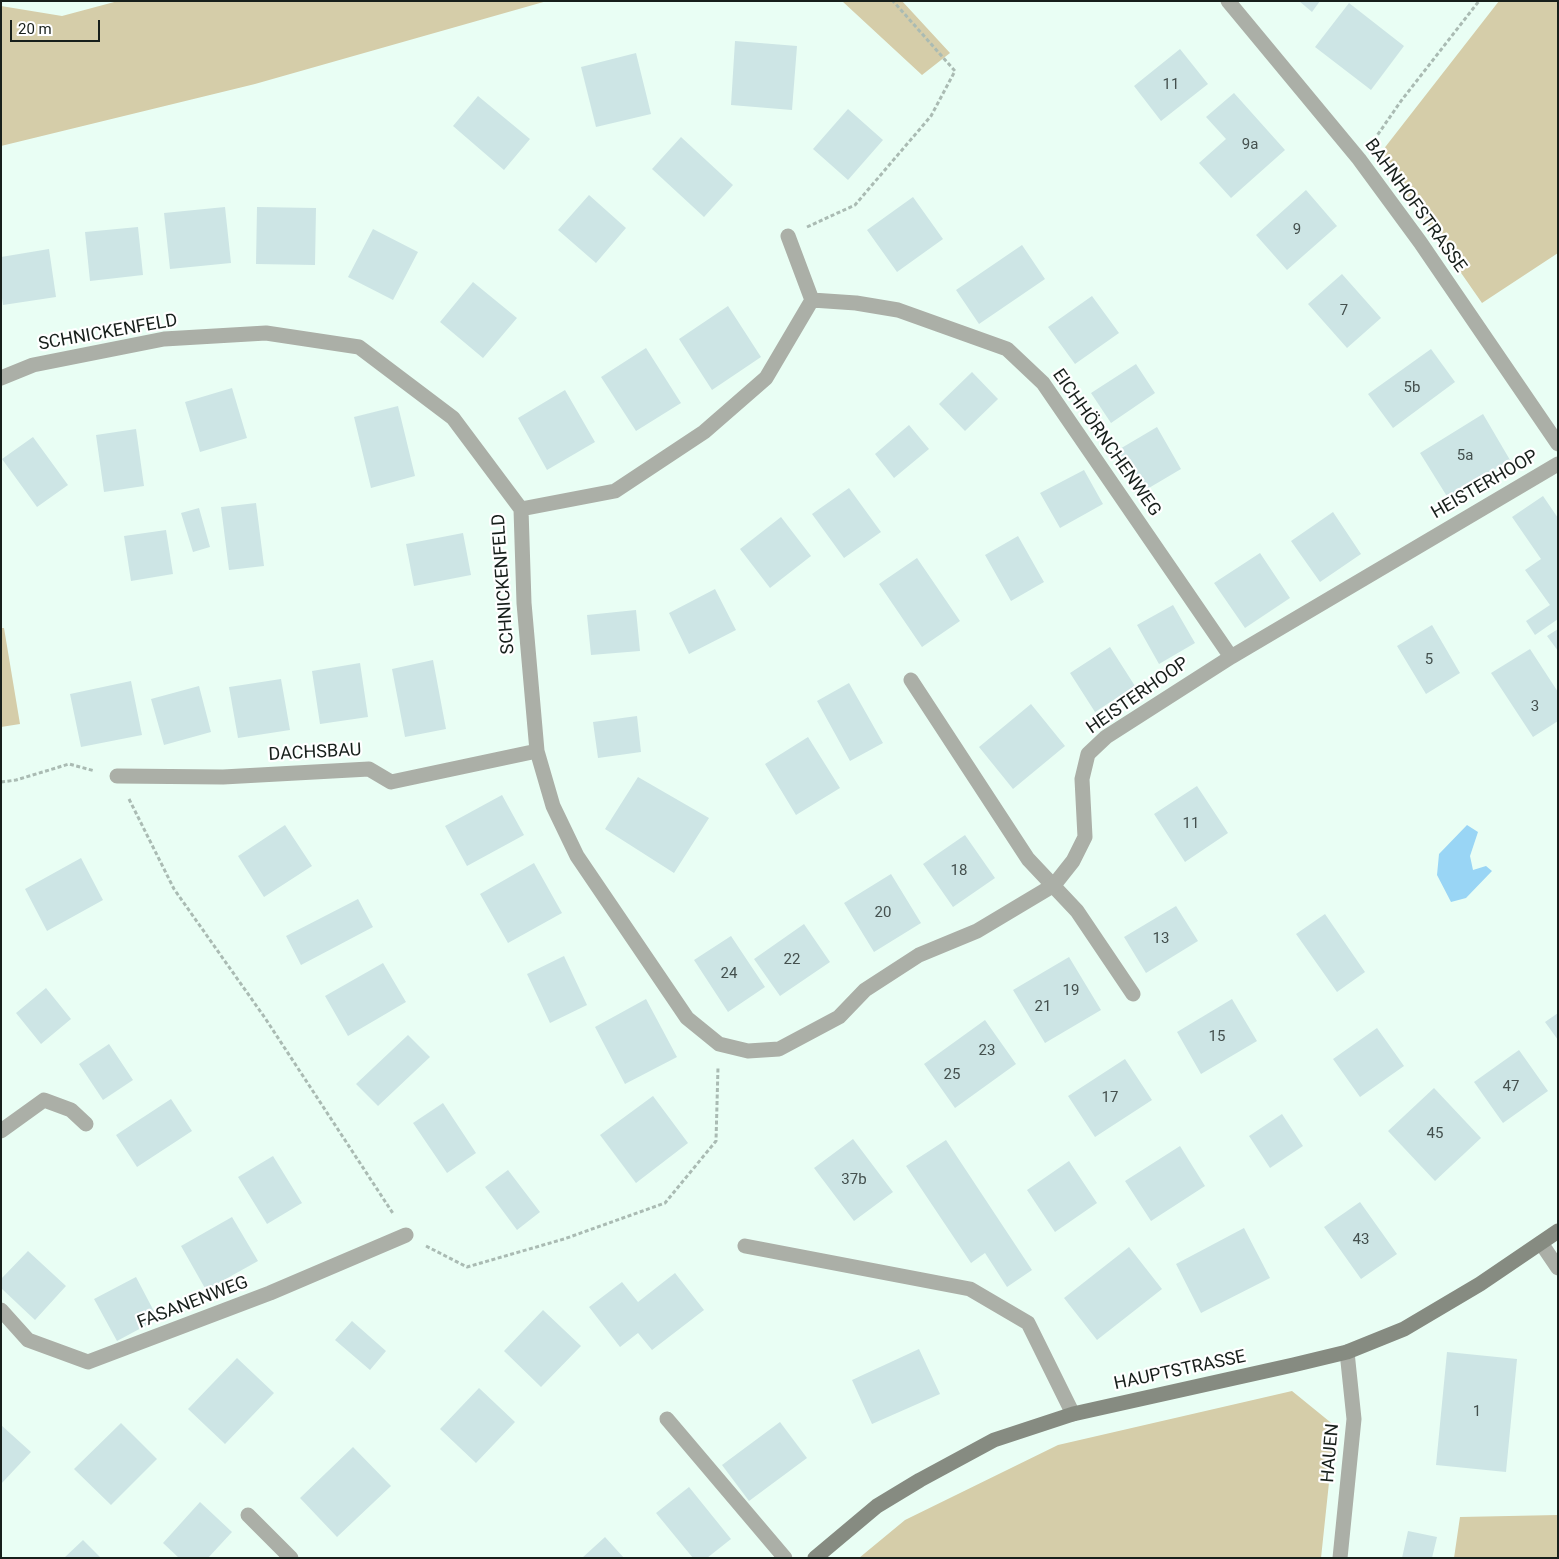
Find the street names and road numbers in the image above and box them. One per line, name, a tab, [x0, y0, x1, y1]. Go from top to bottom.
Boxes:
street label: BAHNHOFSTRASSE	[1359, 135, 1471, 277]
street label: SCHNICKENFELD	[37, 310, 179, 356]
street label: EICHHÖRNCHENWEG	[1047, 365, 1165, 521]
street label: HEISTERHOOP	[1428, 446, 1542, 524]
street label: SCHNICKENFELD	[488, 513, 520, 655]
street label: HEISTERHOOP	[1083, 653, 1193, 739]
street label: DACHSBAU	[268, 740, 362, 766]
street label: FASANENWEG	[135, 1272, 251, 1334]
street label: HAUPTSTRASSE	[1112, 1346, 1248, 1396]
street label: HAUEN	[1318, 1423, 1344, 1483]

